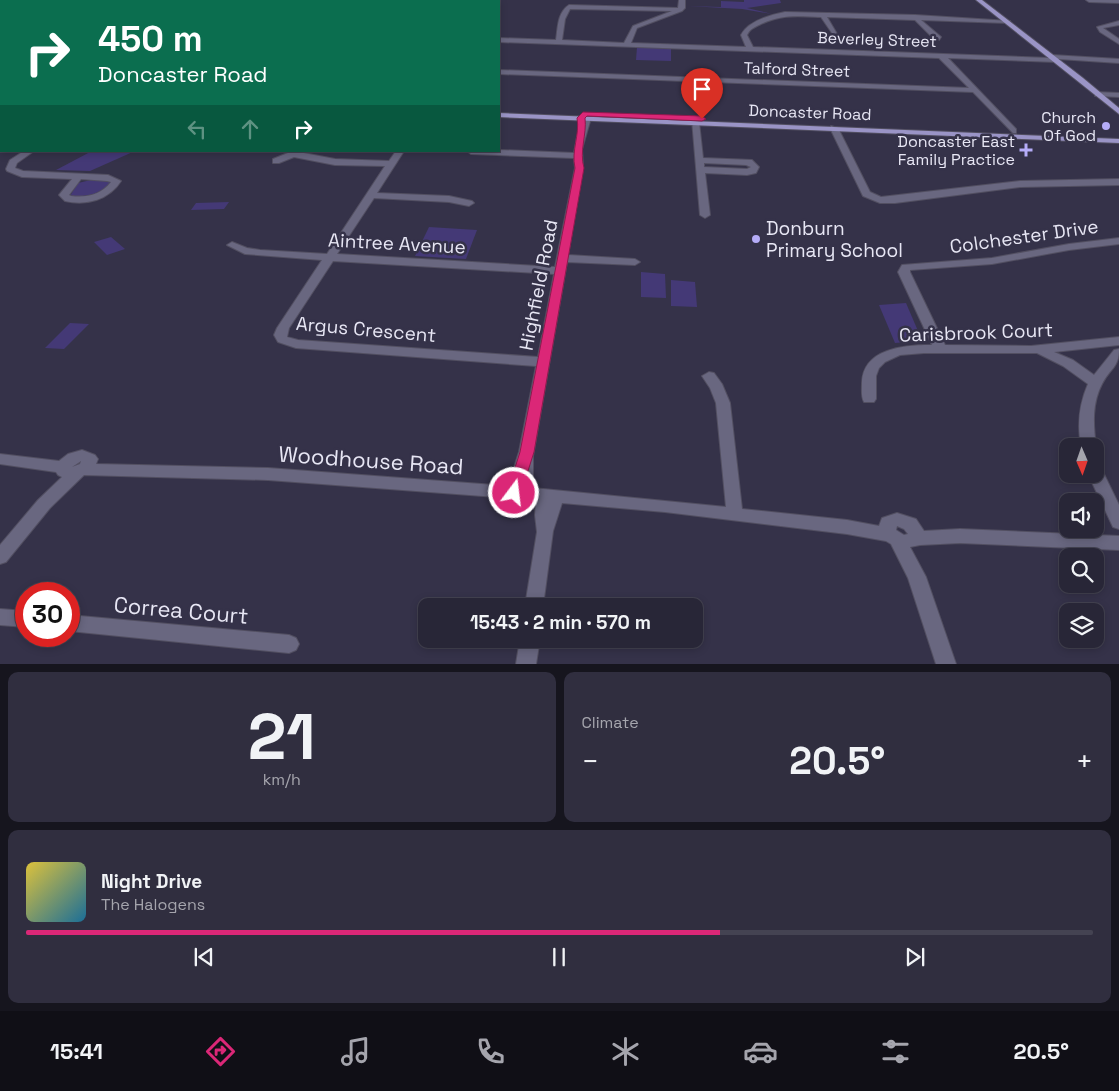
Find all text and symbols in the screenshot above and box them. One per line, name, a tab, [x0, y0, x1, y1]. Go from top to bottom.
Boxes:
text: 450 m	[98, 17, 203, 61]
icon: right	[15, 20, 80, 85]
street label: Beverley Street	[817, 27, 937, 52]
street label: Talford Street	[743, 57, 851, 82]
text: Doncaster Road	[98, 60, 267, 88]
pin	[681, 68, 723, 119]
icon: arrive	[688, 75, 716, 103]
street label: Doncaster Road	[748, 100, 872, 125]
place label: Church Of God	[1041, 107, 1096, 146]
icon: left	[183, 115, 211, 143]
icon: ahead	[236, 115, 264, 143]
icon: right	[289, 115, 317, 143]
marker: Church Of God	[1100, 120, 1112, 132]
place label: Doncaster East Family Practice	[897, 131, 1015, 170]
marker: Doncaster East Family Practice	[1019, 143, 1033, 157]
street label: Colchester Drive	[948, 214, 1100, 259]
place label: Donburn Primary School	[766, 216, 903, 263]
street label: Highfield Road	[514, 217, 563, 353]
street label: Aintree Avenue	[328, 227, 466, 260]
marker: Donburn Primary School	[750, 233, 762, 245]
street label: Argus Crescent	[295, 311, 437, 348]
street label: Carisbrook Court	[899, 317, 1053, 348]
north arrow	[1059, 438, 1104, 482]
map controls	[1059, 438, 1104, 648]
street label: Woodhouse Road	[278, 440, 464, 480]
position arrow	[487, 466, 539, 518]
button: sound	[1059, 493, 1104, 538]
button: search	[1059, 548, 1104, 593]
speed limit sign: 30	[15, 582, 80, 647]
street label: Correa Court	[113, 590, 249, 630]
button: layers	[1059, 603, 1104, 648]
text: 15:43 · 2 min · 570 m	[470, 610, 651, 635]
text: 21	[248, 695, 316, 778]
text: Climate	[582, 712, 639, 733]
text: 20.5°	[789, 737, 885, 785]
text: −	[582, 743, 599, 779]
text: +	[1076, 743, 1093, 779]
text: km/h	[263, 769, 301, 790]
text: Night Drive	[101, 869, 202, 894]
text: The Halogens	[101, 894, 205, 915]
icon: previous	[190, 943, 218, 971]
icon: pause	[545, 943, 573, 971]
icon: next	[901, 943, 929, 971]
icon: directions	[203, 1034, 238, 1069]
icon: music	[338, 1034, 373, 1069]
icon: phone	[473, 1034, 508, 1069]
icon: climate	[608, 1034, 643, 1069]
icon: car	[743, 1034, 778, 1069]
icon: filters	[878, 1034, 913, 1069]
text: 15:41	[50, 1037, 103, 1065]
text: 20.5°	[1013, 1037, 1069, 1065]

